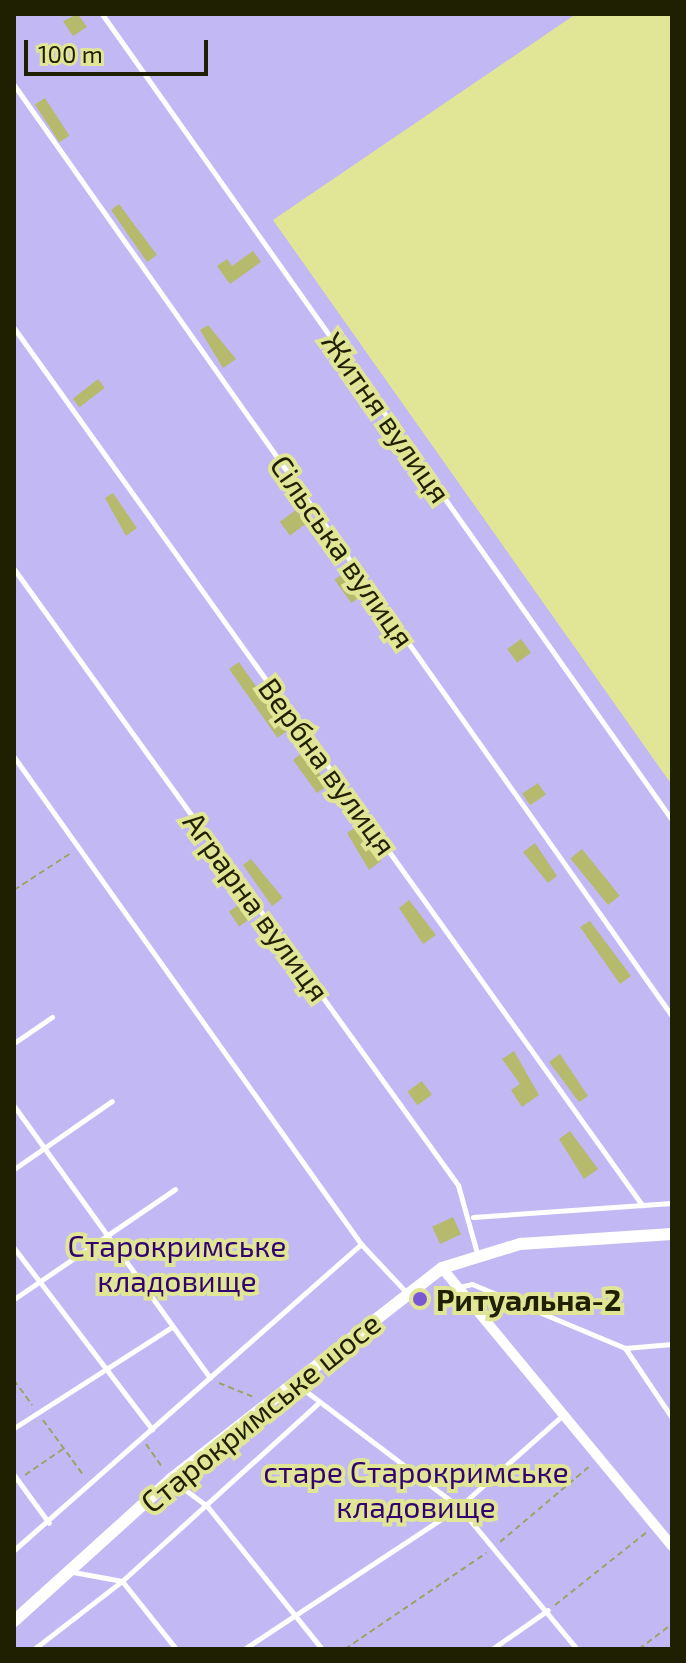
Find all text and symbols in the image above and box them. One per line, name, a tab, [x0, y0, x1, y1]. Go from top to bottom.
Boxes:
scale bar	[28, 24, 212, 74]
text: 100 m	[38, 39, 103, 68]
street label: Житня вулиця	[315, 325, 459, 509]
street label: Сільська вулиця	[263, 448, 423, 654]
street label: Вербна вулиця	[252, 670, 404, 862]
street label: Аграрна вулиця	[176, 805, 338, 1007]
park label: Старокримське кладовище	[68, 1227, 286, 1298]
place label: Ритуальна-2	[436, 1281, 621, 1317]
marker: Ритуальна-2	[411, 1290, 429, 1308]
street label: Старокримське шосе	[133, 1304, 387, 1520]
park label: старе Старокримське кладовище	[263, 1453, 569, 1524]

